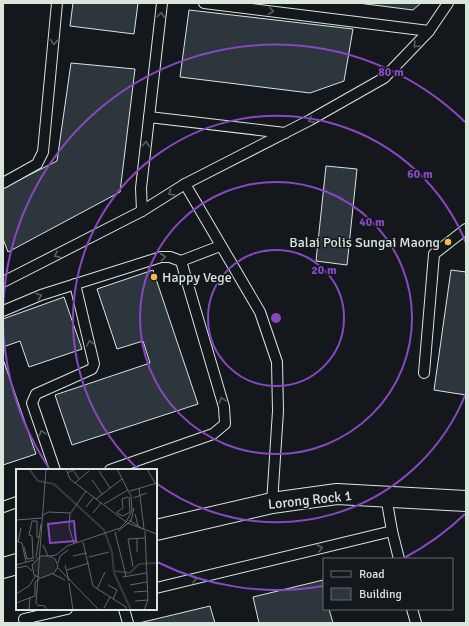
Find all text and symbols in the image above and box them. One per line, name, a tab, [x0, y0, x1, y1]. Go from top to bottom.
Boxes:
one-way arrow	[268, 7, 274, 16]
one-way arrow	[156, 12, 165, 18]
one-way arrow	[49, 39, 58, 45]
one-way arrow	[413, 40, 421, 48]
text: 80 m	[378, 65, 404, 80]
one-way arrow	[308, 115, 315, 122]
one-way arrow	[141, 141, 150, 147]
text: 60 m	[407, 167, 433, 182]
one-way arrow	[168, 188, 175, 196]
text: 40 m	[359, 215, 385, 230]
place label: Balai Polis Sungai Maong	[289, 234, 440, 251]
marker: Balai Polis Sungai Maong	[443, 237, 453, 247]
one-way arrow	[54, 250, 61, 258]
one-way arrow	[160, 253, 166, 262]
text: 20 m	[311, 263, 337, 278]
place label: Happy Vege	[162, 269, 232, 286]
marker: Happy Vege	[149, 272, 159, 282]
one-way arrow	[36, 293, 43, 301]
centre of rings	[269, 311, 283, 325]
one-way arrow	[86, 340, 95, 347]
one-way arrow	[218, 397, 227, 404]
one-way arrow	[38, 430, 47, 437]
inset map	[16, 469, 157, 610]
street label: Lorong Rock 1	[267, 487, 353, 513]
one-way arrow	[317, 545, 324, 553]
legend	[323, 558, 453, 610]
text: Road	[359, 567, 385, 582]
one-way arrow	[191, 575, 197, 583]
text: Building	[359, 587, 402, 602]

